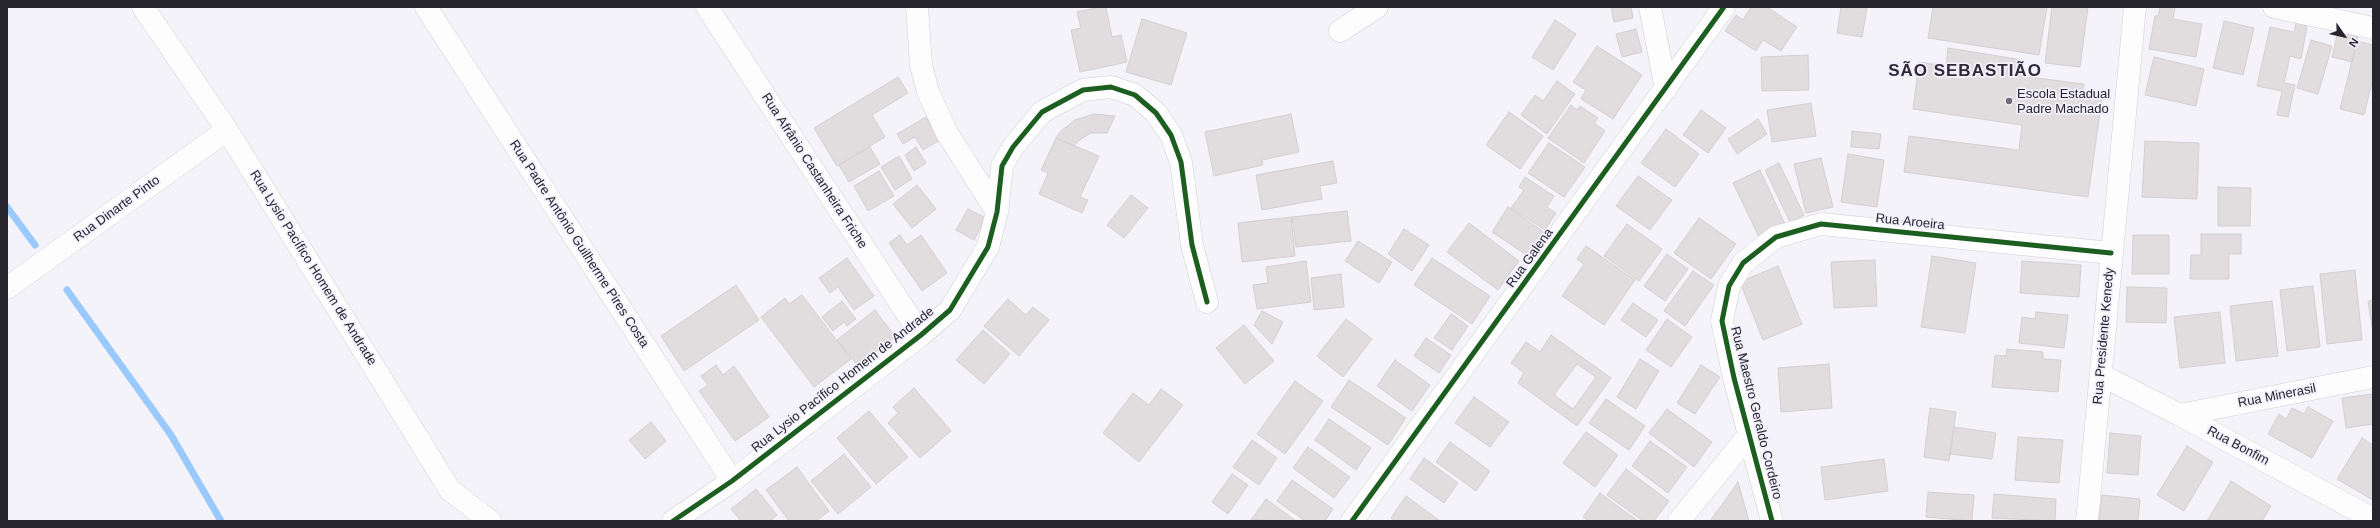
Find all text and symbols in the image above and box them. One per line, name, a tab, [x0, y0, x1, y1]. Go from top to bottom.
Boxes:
north arrow	[2324, 16, 2364, 56]
text: N	[2347, 36, 2361, 49]
district label: SÃO SEBASTIÃO	[1888, 61, 2042, 81]
place label: Escola Estadual Padre Machado	[2017, 86, 2110, 117]
street label: Rua Afrânio Castanheira Friche	[758, 90, 870, 252]
marker: Escola Estadual Padre Machado	[2004, 96, 2014, 106]
street label: Rua Padre Antônio Guilherme Pires Costa	[506, 137, 652, 351]
street label: Rua Lysio Pacífico Homem de Andrade	[246, 168, 380, 368]
street label: Rua Dinarte Pinto	[71, 173, 163, 245]
street label: Rua Aroeira	[1875, 211, 1945, 233]
street label: Rua Galena	[1503, 225, 1557, 291]
street label: Rua Presidente Kenedy	[2090, 267, 2118, 405]
street label: Rua Lysio Pacífico Homem de Andrade	[749, 304, 937, 456]
street label: Rua Maestro Geraldo Cordeiro	[1727, 325, 1785, 501]
street label: Rua Minerasil	[2237, 381, 2317, 411]
street label: Rua Bonfim	[2204, 423, 2272, 469]

